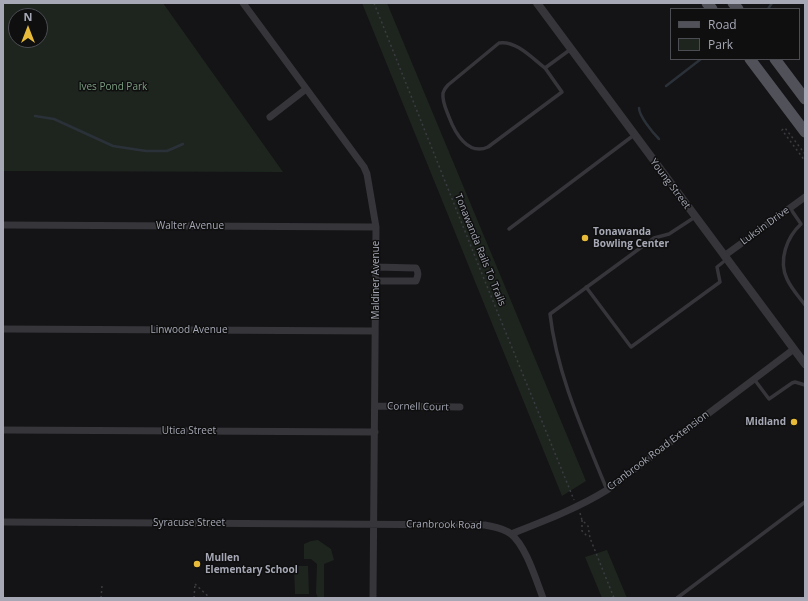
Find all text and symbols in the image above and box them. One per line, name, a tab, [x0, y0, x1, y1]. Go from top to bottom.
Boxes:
north arrow	[8, 8, 48, 48]
legend	[670, 8, 800, 60]
text: N	[24, 9, 32, 24]
text: Road	[708, 16, 737, 33]
text: Park	[708, 36, 733, 53]
park label: Ives Pond Park	[79, 81, 147, 93]
street label: Young Street	[647, 156, 693, 212]
street label: Tonawanda Rails To Trails	[452, 192, 508, 308]
street label: Luksin Drive	[738, 204, 792, 248]
street label: Walter Avenue	[156, 220, 224, 232]
place label: Tonawanda Bowling Center	[593, 226, 669, 250]
marker: Tonawanda Bowling Center	[580, 233, 590, 243]
street label: Maldiner Avenue	[370, 241, 382, 319]
street label: Linwood Avenue	[150, 324, 228, 336]
street label: Cornell Court	[387, 400, 449, 414]
street label: Cranbrook Road Extension	[605, 409, 711, 493]
place label: Midland	[745, 416, 786, 428]
marker: Midland	[789, 417, 799, 427]
street label: Utica Street	[162, 425, 216, 437]
street label: Syracuse Street	[153, 517, 225, 529]
street label: Cranbrook Road	[406, 518, 482, 532]
place label: Mullen Elementary School	[205, 552, 298, 576]
marker: Mullen Elementary School	[192, 559, 202, 569]

